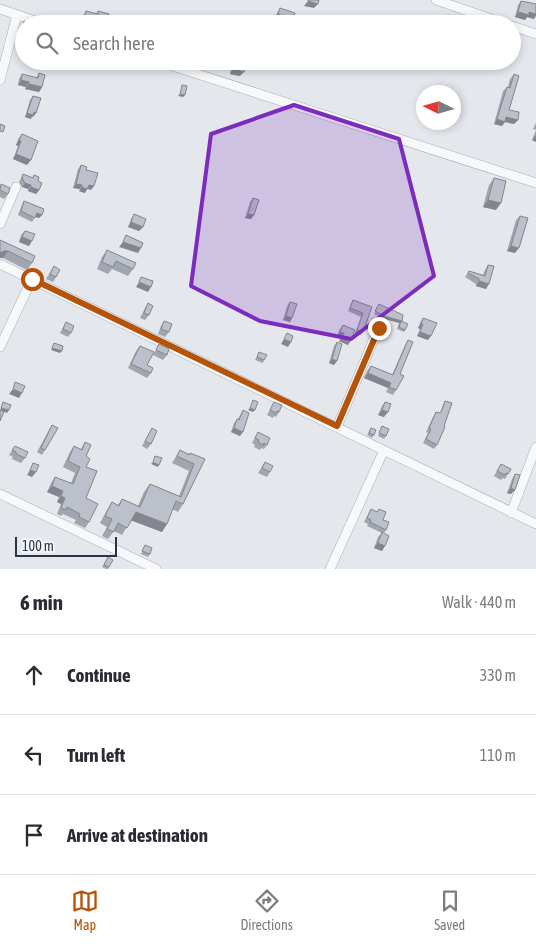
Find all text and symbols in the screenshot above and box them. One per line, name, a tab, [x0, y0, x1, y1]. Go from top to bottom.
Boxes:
search box	[15, 15, 521, 70]
icon: search	[33, 29, 61, 57]
text: Search here	[73, 32, 155, 54]
north arrow	[416, 85, 461, 130]
route start	[21, 268, 44, 291]
route end	[368, 317, 391, 340]
scale bar	[15, 534, 118, 557]
text: 100 m	[22, 538, 54, 554]
text: 6 min	[20, 590, 63, 614]
text: Walk · 440 m	[442, 593, 516, 611]
icon: ahead	[20, 661, 48, 689]
text: Continue	[67, 664, 131, 686]
text: 330 m	[480, 666, 516, 684]
icon: left	[20, 741, 48, 769]
text: Turn left	[67, 744, 125, 766]
text: 110 m	[480, 746, 516, 764]
icon: arrive	[20, 821, 48, 849]
text: Arrive at destination	[67, 824, 208, 846]
tab: Map	[71, 887, 99, 933]
tab: Directions	[240, 887, 293, 933]
tab: Saved	[434, 887, 465, 933]

